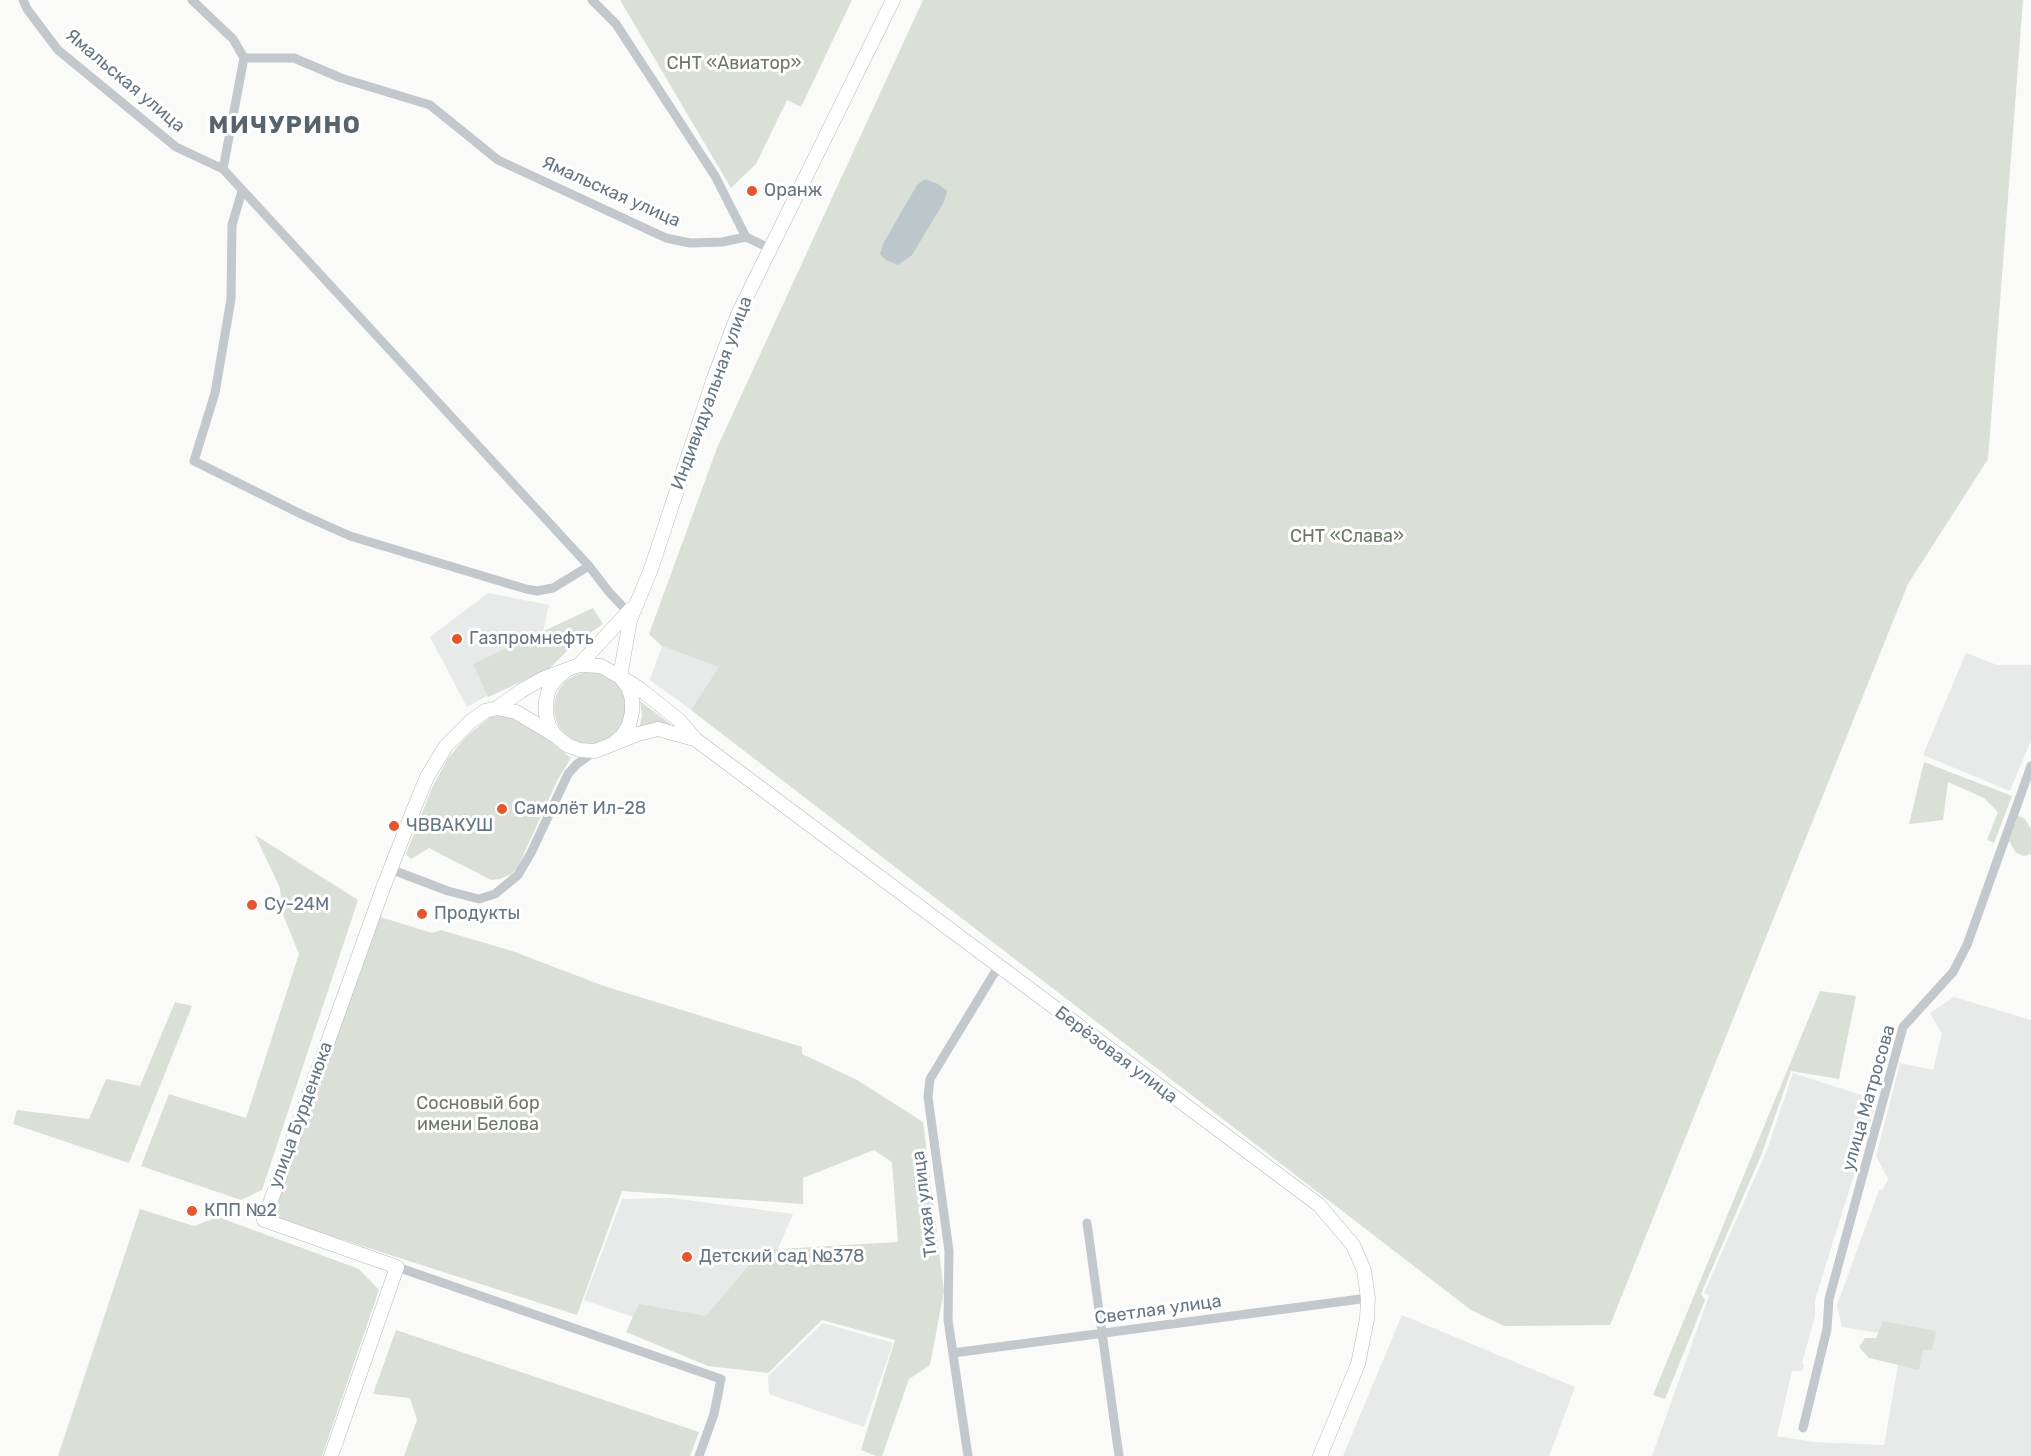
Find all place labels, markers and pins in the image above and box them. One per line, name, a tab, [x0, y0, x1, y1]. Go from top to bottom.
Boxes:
place label: Оранж	[764, 180, 822, 202]
marker: Оранж	[745, 184, 759, 198]
place label: Газпромнефть	[469, 628, 594, 650]
marker: Газпромнефть	[450, 632, 464, 646]
place label: Самолёт Ил-28	[514, 798, 646, 820]
marker: Самолёт Ил-28	[495, 802, 509, 816]
place label: ЧВВАКУШ	[406, 815, 493, 837]
marker: ЧВВАКУШ	[387, 819, 401, 833]
place label: Су-24М	[264, 894, 329, 916]
marker: Су-24М	[245, 898, 259, 912]
place label: Продукты	[434, 903, 520, 925]
marker: Продукты	[415, 907, 429, 921]
place label: КПП №2	[204, 1200, 277, 1222]
marker: КПП №2	[185, 1204, 199, 1218]
place label: Детский сад №378	[699, 1246, 864, 1268]
marker: Детский сад №378	[680, 1250, 694, 1264]

